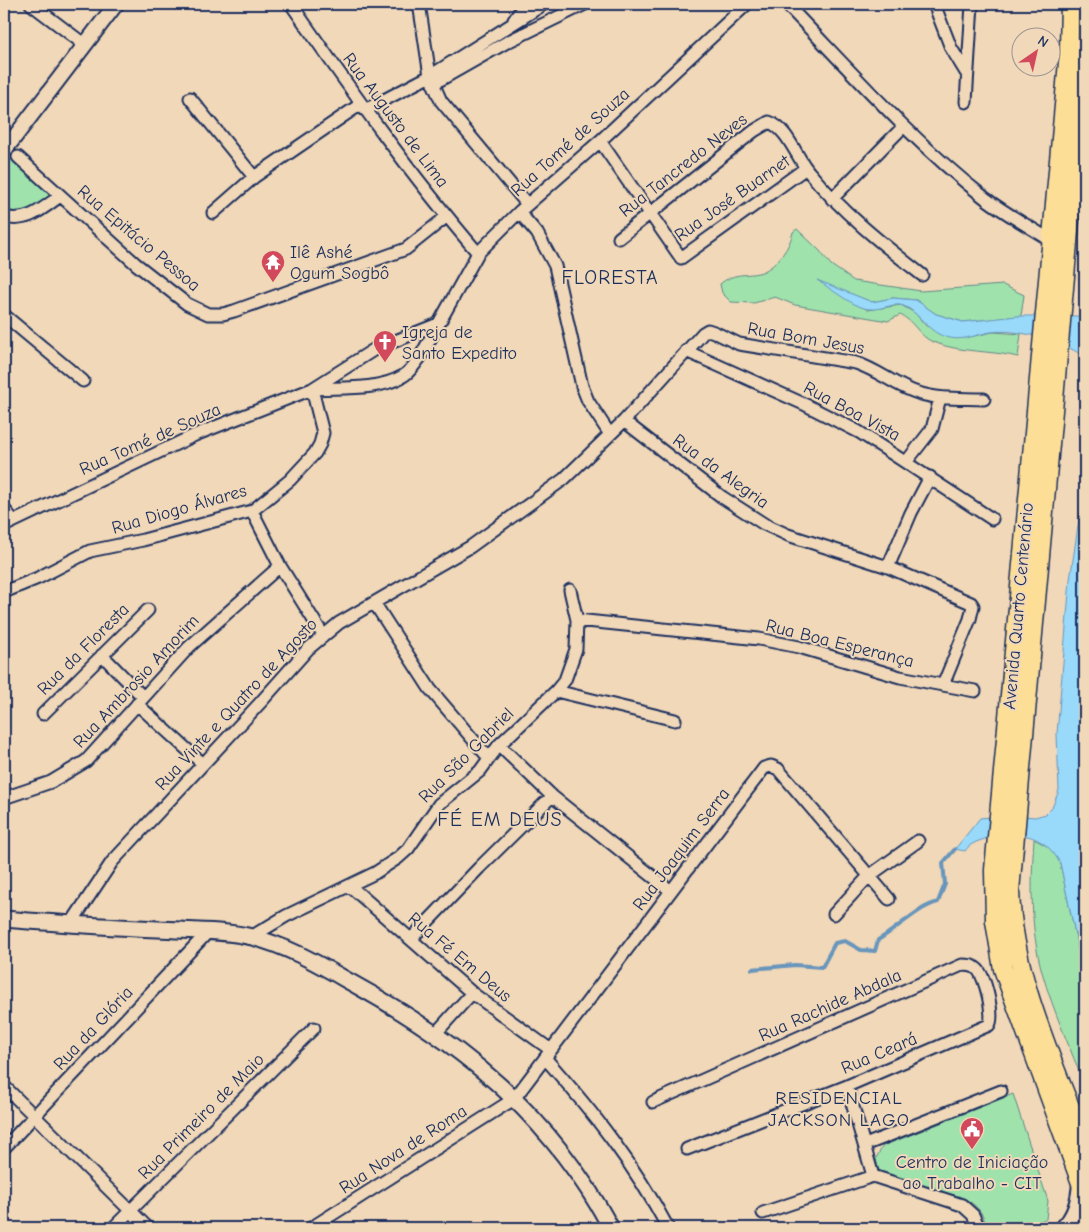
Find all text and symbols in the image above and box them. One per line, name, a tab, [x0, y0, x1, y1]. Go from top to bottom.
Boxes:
north arrow	[1012, 28, 1062, 78]
text: N	[1034, 32, 1052, 51]
street label: Rua Augusto de Lima	[338, 49, 453, 192]
street label: Rua Tomé de Souza	[507, 84, 634, 201]
street label: Rua Tancredo Neves	[615, 109, 751, 222]
street label: Rua José Buarnet	[670, 150, 795, 246]
street label: Rua Epitácio Pessoa	[73, 181, 204, 296]
place label: Ilê Ashé Ogum Sogbô	[290, 242, 389, 284]
temple icon: Ilê Ashé Ogum Sogbô	[260, 249, 286, 283]
district label: FLORESTA	[561, 266, 659, 289]
street label: Rua Bom Jesus	[746, 318, 866, 359]
place label: Igreja de Santo Expedito	[402, 322, 517, 364]
church icon: Igreja de Santo Expedito	[372, 329, 398, 363]
street label: Rua Boa Vista	[800, 377, 904, 446]
street label: Rua Tomé de Souza	[76, 399, 224, 480]
street label: Rua da Alegria	[669, 430, 773, 513]
street label: Rua Diogo Álvares	[109, 479, 249, 539]
street label: Avenida Quarto Centenário	[999, 502, 1038, 710]
street label: Rua da Floresta	[33, 599, 134, 700]
street label: Rua Ambrosio Amorim	[69, 610, 204, 752]
street label: Rua Vinte e Quatro de Agosto	[151, 614, 322, 795]
street label: Rua Boa Esperança	[764, 615, 916, 672]
street label: Rua São Gabriel	[414, 703, 518, 807]
street label: Rua Joaquim Serra	[628, 784, 734, 915]
district label: FÉ EM DEUS	[437, 808, 563, 831]
street label: Rua Fé Em Deus	[404, 908, 516, 1007]
street label: Rua Rachide Abdala	[756, 965, 905, 1046]
street label: Rua da Glória	[49, 982, 138, 1075]
street label: Rua Ceará	[838, 1028, 920, 1079]
street label: Rua Primeiro de Maio	[134, 1049, 269, 1184]
district label: RESIDENCIAL JACKSON LAGO	[768, 1087, 910, 1131]
street label: Rua Nova de Roma	[336, 1100, 471, 1198]
public building icon: Centro de Iniciação ao Trabalho - CIT	[959, 1116, 985, 1150]
place label: Centro de Iniciação ao Trabalho - CIT	[896, 1152, 1048, 1194]

